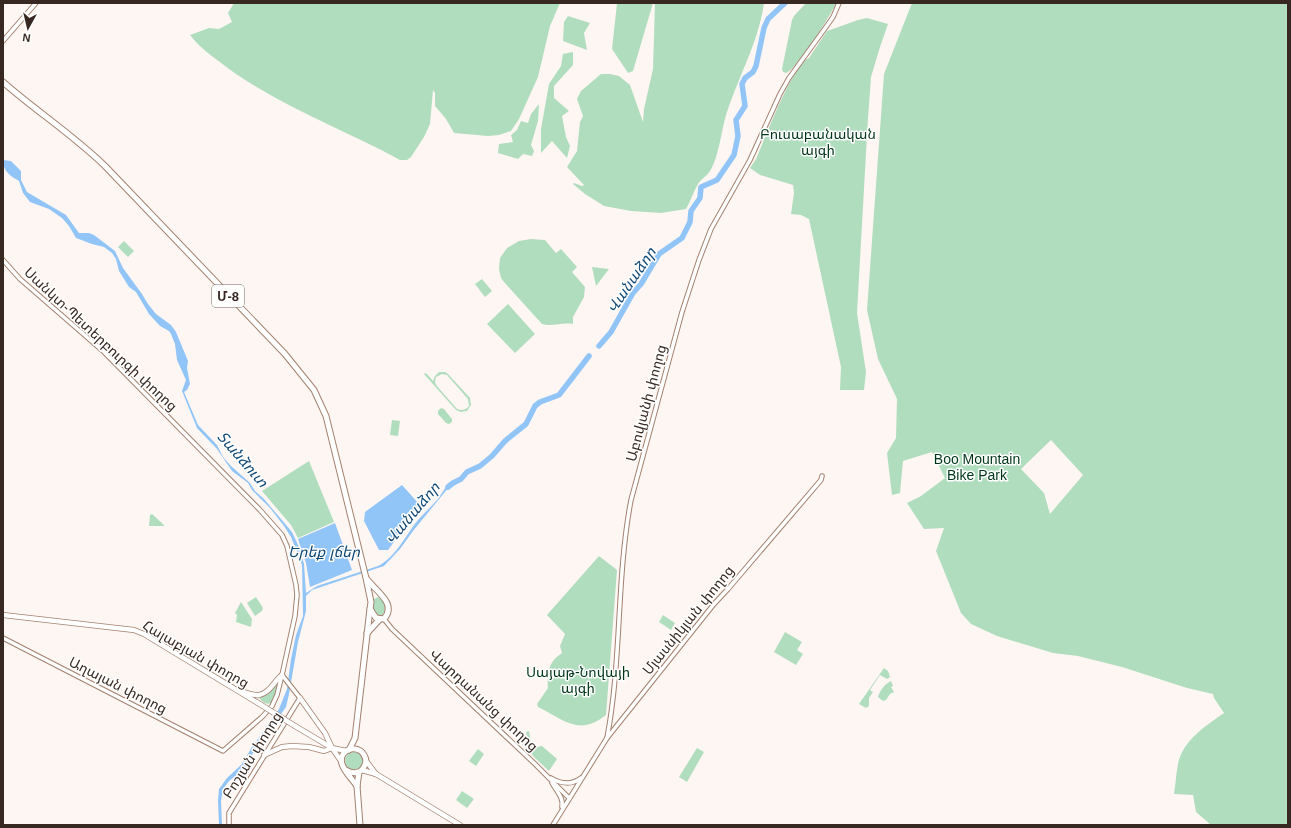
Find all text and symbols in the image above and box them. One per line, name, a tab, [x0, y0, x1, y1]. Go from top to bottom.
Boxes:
north arrow	[8, 8, 48, 48]
text: N	[22, 31, 31, 44]
park label: Բուսաբանական այգի	[760, 126, 876, 158]
water label: Վանաձոր	[603, 243, 661, 317]
street label: Սանկտ-Պետերբուրգի փողոց	[21, 264, 181, 414]
road number: Մ-8	[212, 285, 244, 307]
street label: Աբովյանի փողոց	[623, 343, 669, 463]
water label: Տանձուտ	[214, 428, 272, 491]
park label: Boo Mountain Bike Park	[934, 451, 1020, 483]
water label: Վանաձոր	[381, 478, 444, 548]
water label: Երեք լճեր	[288, 543, 361, 561]
street label: Մյասնիկյան փողոց	[639, 562, 737, 678]
street label: Հալաբյան փողոց	[140, 617, 252, 691]
street label: Վարդանանց փողոց	[427, 646, 541, 754]
street label: Աղայան փողոց	[66, 653, 170, 717]
park label: Սայաթ-Նովայի այգի	[526, 664, 630, 696]
street label: Բոշյան փողոց	[219, 709, 285, 801]

